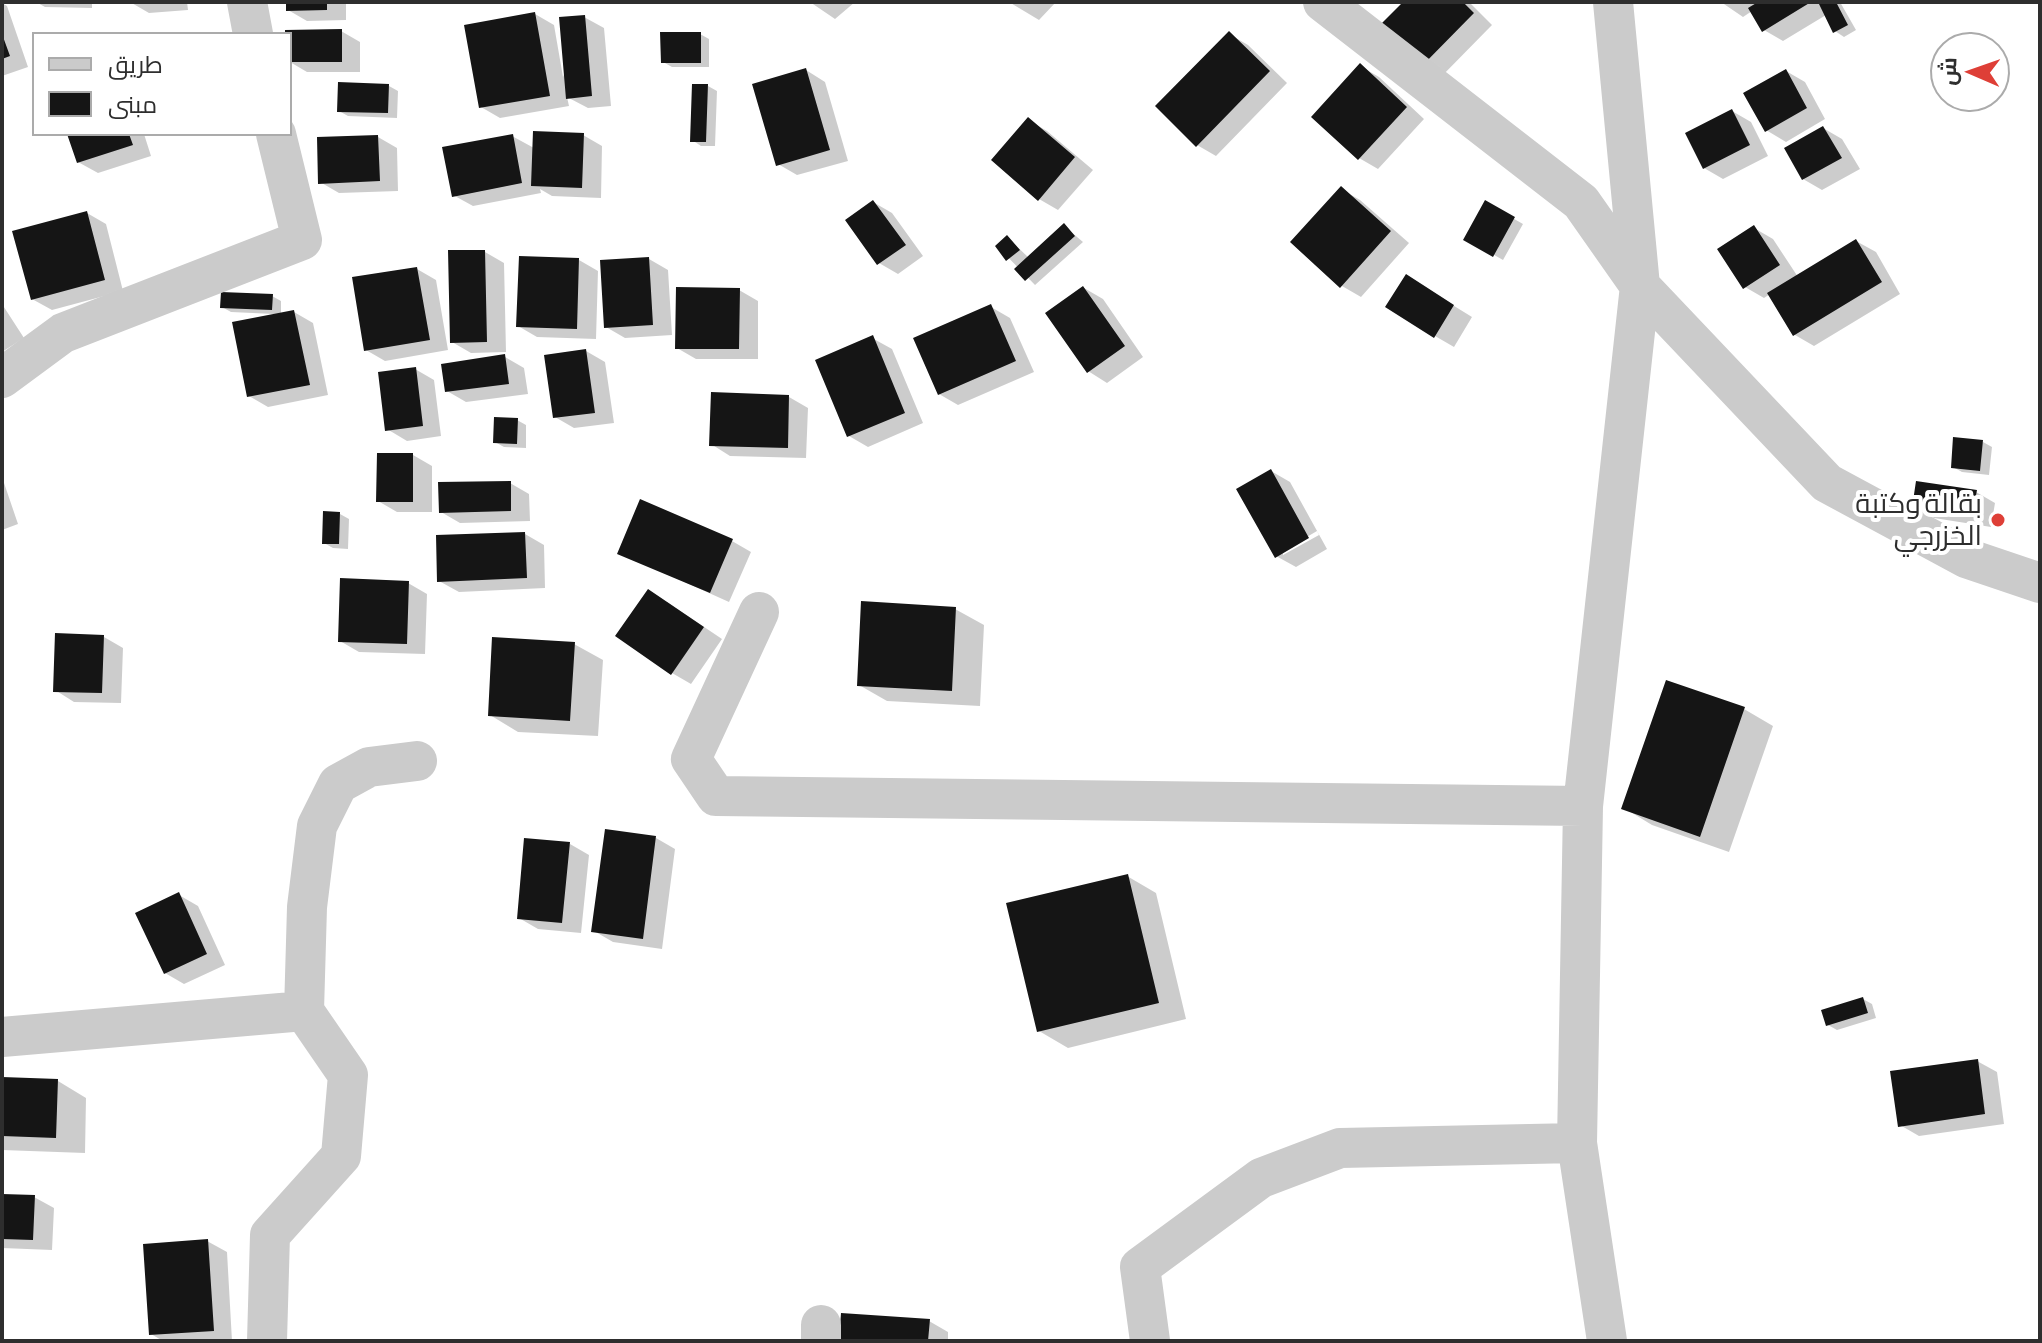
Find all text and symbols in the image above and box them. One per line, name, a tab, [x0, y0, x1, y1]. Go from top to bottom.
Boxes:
legend	[32, 32, 292, 136]
north arrow	[1930, 32, 2010, 112]
text: طريق	[108, 51, 163, 78]
text: ش	[1935, 57, 1961, 86]
text: مبنى	[108, 91, 157, 118]
place label: بقالة وكتبة الخزرجي	[1855, 487, 1982, 553]
marker: بقالة وكتبة الخزرجي	[1989, 511, 2007, 529]

